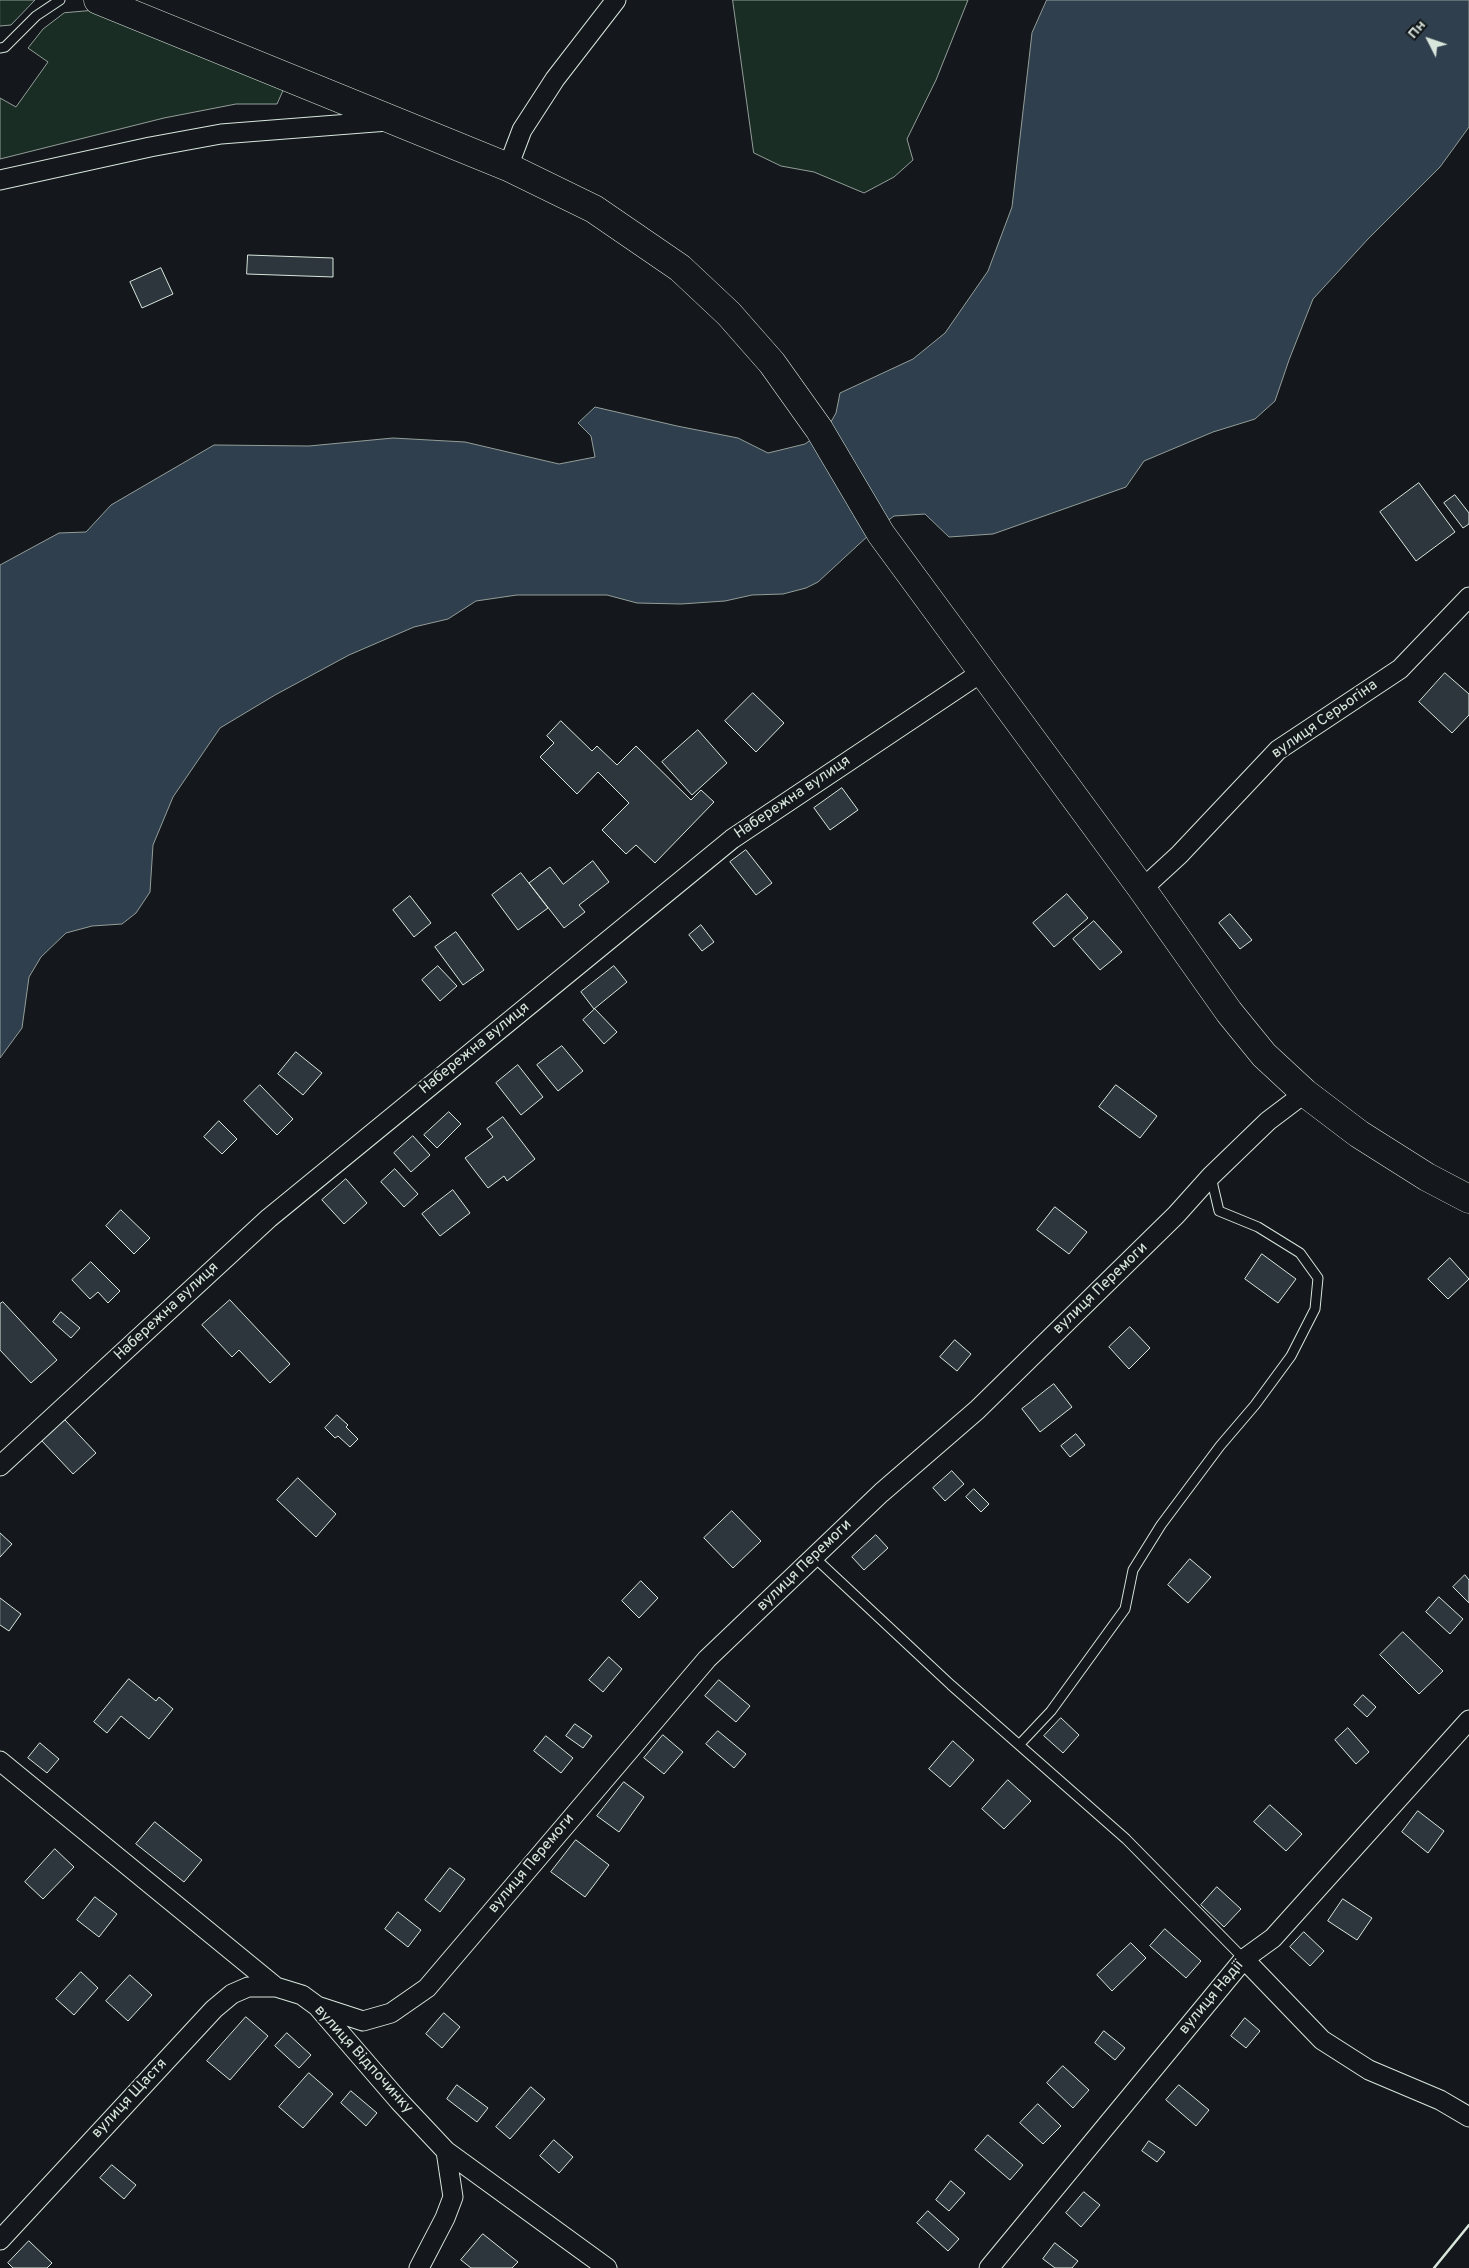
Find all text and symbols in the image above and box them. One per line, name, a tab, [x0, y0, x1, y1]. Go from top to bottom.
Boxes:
north arrow	[1404, 15, 1454, 65]
text: Пн	[1405, 17, 1430, 43]
street label: вулиця Серьогіна	[1269, 677, 1381, 763]
street label: Набережна вулиця	[732, 752, 854, 844]
street label: Набережна вулиця	[416, 999, 534, 1099]
street label: вулиця Перемоги	[1050, 1239, 1152, 1339]
street label: Набережна вулиця	[111, 1259, 223, 1365]
street label: вулиця Перемоги	[754, 1516, 856, 1616]
street label: вулиця Перемоги	[485, 1811, 579, 1917]
street label: вулиця Надії	[1176, 1957, 1248, 2039]
street label: вулиця Відпочинку	[310, 2002, 416, 2118]
street label: вулиця Щастя	[89, 2055, 171, 2143]

